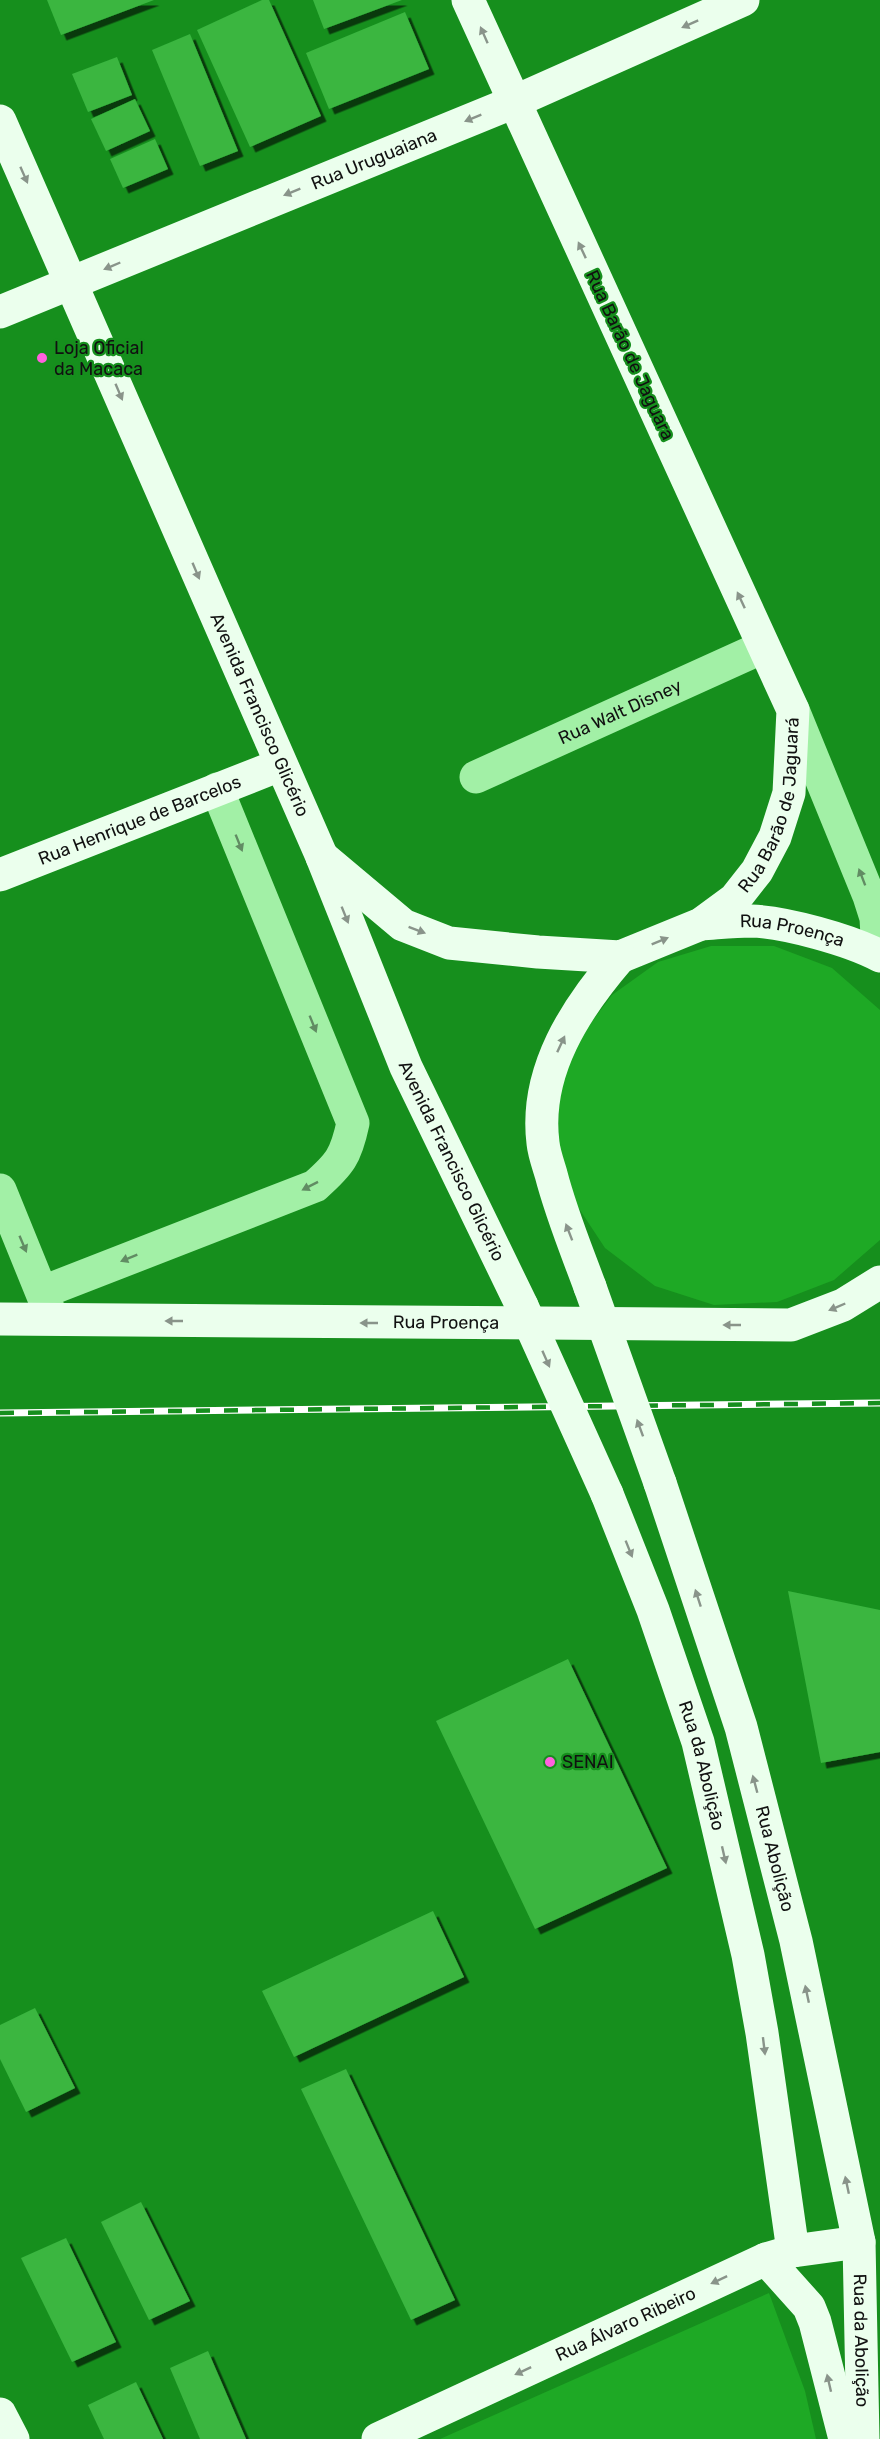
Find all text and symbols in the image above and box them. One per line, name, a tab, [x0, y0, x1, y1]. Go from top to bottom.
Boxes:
one-way arrow	[681, 19, 698, 28]
one-way arrow	[479, 26, 488, 43]
one-way arrow	[463, 114, 481, 124]
street label: Rua Uruguaiana	[308, 124, 440, 195]
one-way arrow	[19, 166, 29, 184]
one-way arrow	[283, 188, 301, 197]
one-way arrow	[577, 241, 587, 259]
one-way arrow	[103, 262, 120, 271]
street label: Rua Barão de Jaguara	[581, 267, 679, 443]
place label: Loja Oficial da Macaca	[54, 337, 144, 380]
marker: Loja Oficial da Macaca	[35, 351, 49, 365]
one-way arrow	[115, 383, 124, 401]
one-way arrow	[192, 562, 201, 580]
one-way arrow	[737, 591, 746, 608]
street label: Avenida Francisco Glicério	[206, 609, 314, 820]
street label: Rua Walt Disney	[555, 674, 685, 749]
street label: Rua Barão de Jaguará	[733, 717, 804, 897]
street label: Rua Henrique de Barcelos	[35, 770, 244, 870]
one-way arrow	[234, 835, 244, 853]
one-way arrow	[857, 868, 866, 886]
one-way arrow	[341, 906, 350, 924]
street label: Rua Proença	[740, 910, 847, 951]
one-way arrow	[409, 926, 427, 936]
one-way arrow	[652, 936, 670, 946]
one-way arrow	[308, 1015, 318, 1033]
one-way arrow	[556, 1035, 565, 1052]
street label: Avenida Francisco Glicério	[394, 1057, 510, 1265]
one-way arrow	[302, 1182, 319, 1191]
one-way arrow	[564, 1223, 574, 1241]
one-way arrow	[18, 1235, 28, 1253]
one-way arrow	[120, 1254, 138, 1263]
one-way arrow	[828, 1303, 846, 1312]
street label: Rua Proença	[393, 1311, 499, 1334]
one-way arrow	[165, 1317, 184, 1326]
one-way arrow	[360, 1318, 379, 1328]
one-way arrow	[723, 1320, 742, 1330]
one-way arrow	[542, 1350, 551, 1367]
one-way arrow	[635, 1419, 645, 1437]
one-way arrow	[625, 1540, 634, 1558]
one-way arrow	[693, 1589, 703, 1607]
street label: Rua da Abolição	[674, 1698, 729, 1833]
place label: SENAI	[562, 1751, 614, 1773]
marker: SENAI	[543, 1755, 557, 1769]
one-way arrow	[750, 1775, 760, 1794]
street label: Rua Abolição	[751, 1803, 799, 1914]
one-way arrow	[720, 1846, 730, 1864]
one-way arrow	[802, 1984, 811, 2003]
one-way arrow	[759, 2036, 768, 2055]
one-way arrow	[842, 2175, 851, 2194]
street label: Rua da Abolição	[849, 2273, 873, 2407]
one-way arrow	[711, 2276, 728, 2285]
street label: Rua Álvaro Ribeiro	[552, 2282, 699, 2366]
one-way arrow	[515, 2367, 532, 2376]
one-way arrow	[824, 2373, 834, 2392]

